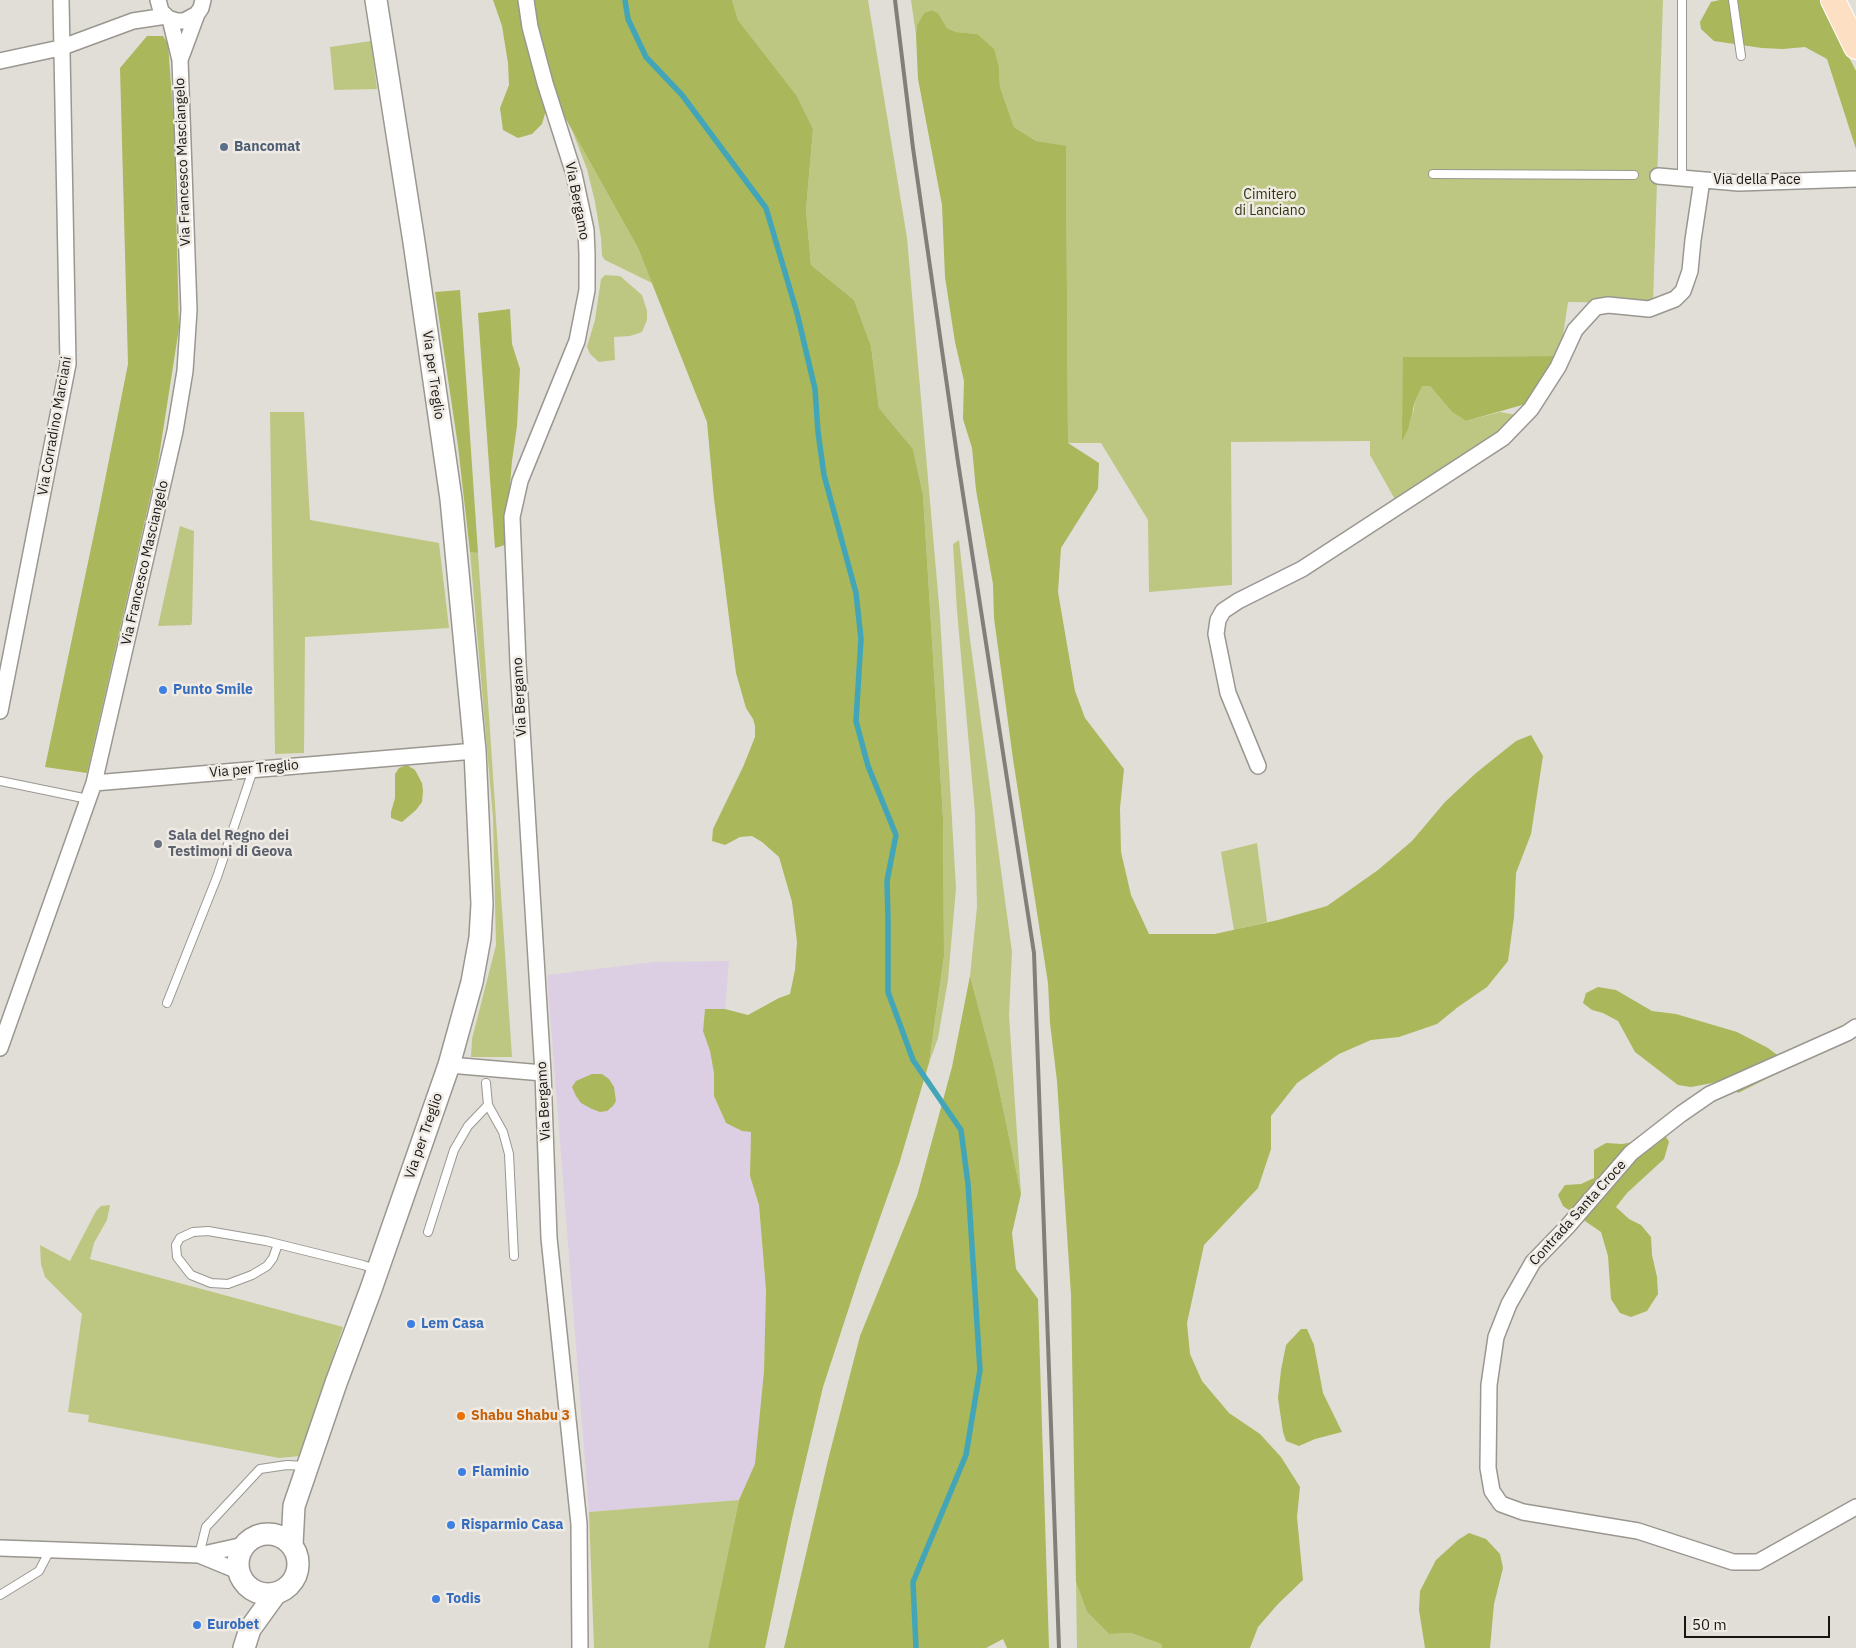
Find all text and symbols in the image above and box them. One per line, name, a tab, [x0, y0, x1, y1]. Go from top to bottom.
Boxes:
street label: Via Francesco Masciangelo	[172, 77, 194, 247]
place label: Bancomat	[234, 139, 300, 155]
marker: Bancomat	[218, 141, 230, 153]
street label: Via Bergamo	[561, 160, 593, 242]
street label: Via della Pace	[1713, 172, 1801, 188]
park label: Cimitero di Lanciano	[1234, 187, 1306, 220]
street label: Via per Treglio	[418, 329, 448, 421]
street label: Via Corradino Marciani	[34, 355, 76, 497]
street label: Via Francesco Masciangelo	[118, 479, 172, 647]
street label: Via Bergamo	[510, 657, 530, 737]
place label: Punto Smile	[173, 682, 253, 698]
marker: Punto Smile	[157, 684, 169, 696]
street label: Via per Treglio	[209, 757, 299, 781]
place label: Sala del Regno dei Testimoni di Geova	[168, 828, 292, 860]
marker: Sala del Regno dei Testimoni di Geova	[152, 838, 164, 850]
street label: Via Bergamo	[534, 1061, 554, 1141]
street label: Via per Treglio	[401, 1091, 447, 1181]
street label: Contrada Santa Croce	[1526, 1157, 1630, 1269]
place label: Lem Casa	[421, 1316, 484, 1332]
marker: Lem Casa	[405, 1318, 417, 1330]
place label: Shabu Shabu 3	[471, 1408, 570, 1424]
marker: Shabu Shabu 3	[455, 1410, 467, 1422]
place label: Flaminio	[472, 1464, 529, 1480]
marker: Flaminio	[456, 1466, 468, 1478]
place label: Risparmio Casa	[461, 1517, 563, 1533]
marker: Risparmio Casa	[445, 1519, 457, 1531]
place label: Todis	[446, 1591, 481, 1607]
marker: Todis	[430, 1593, 442, 1605]
scale bar	[1686, 1606, 1832, 1638]
text: 50 m	[1692, 1615, 1727, 1634]
place label: Eurobet	[207, 1617, 259, 1633]
marker: Eurobet	[191, 1619, 203, 1631]

